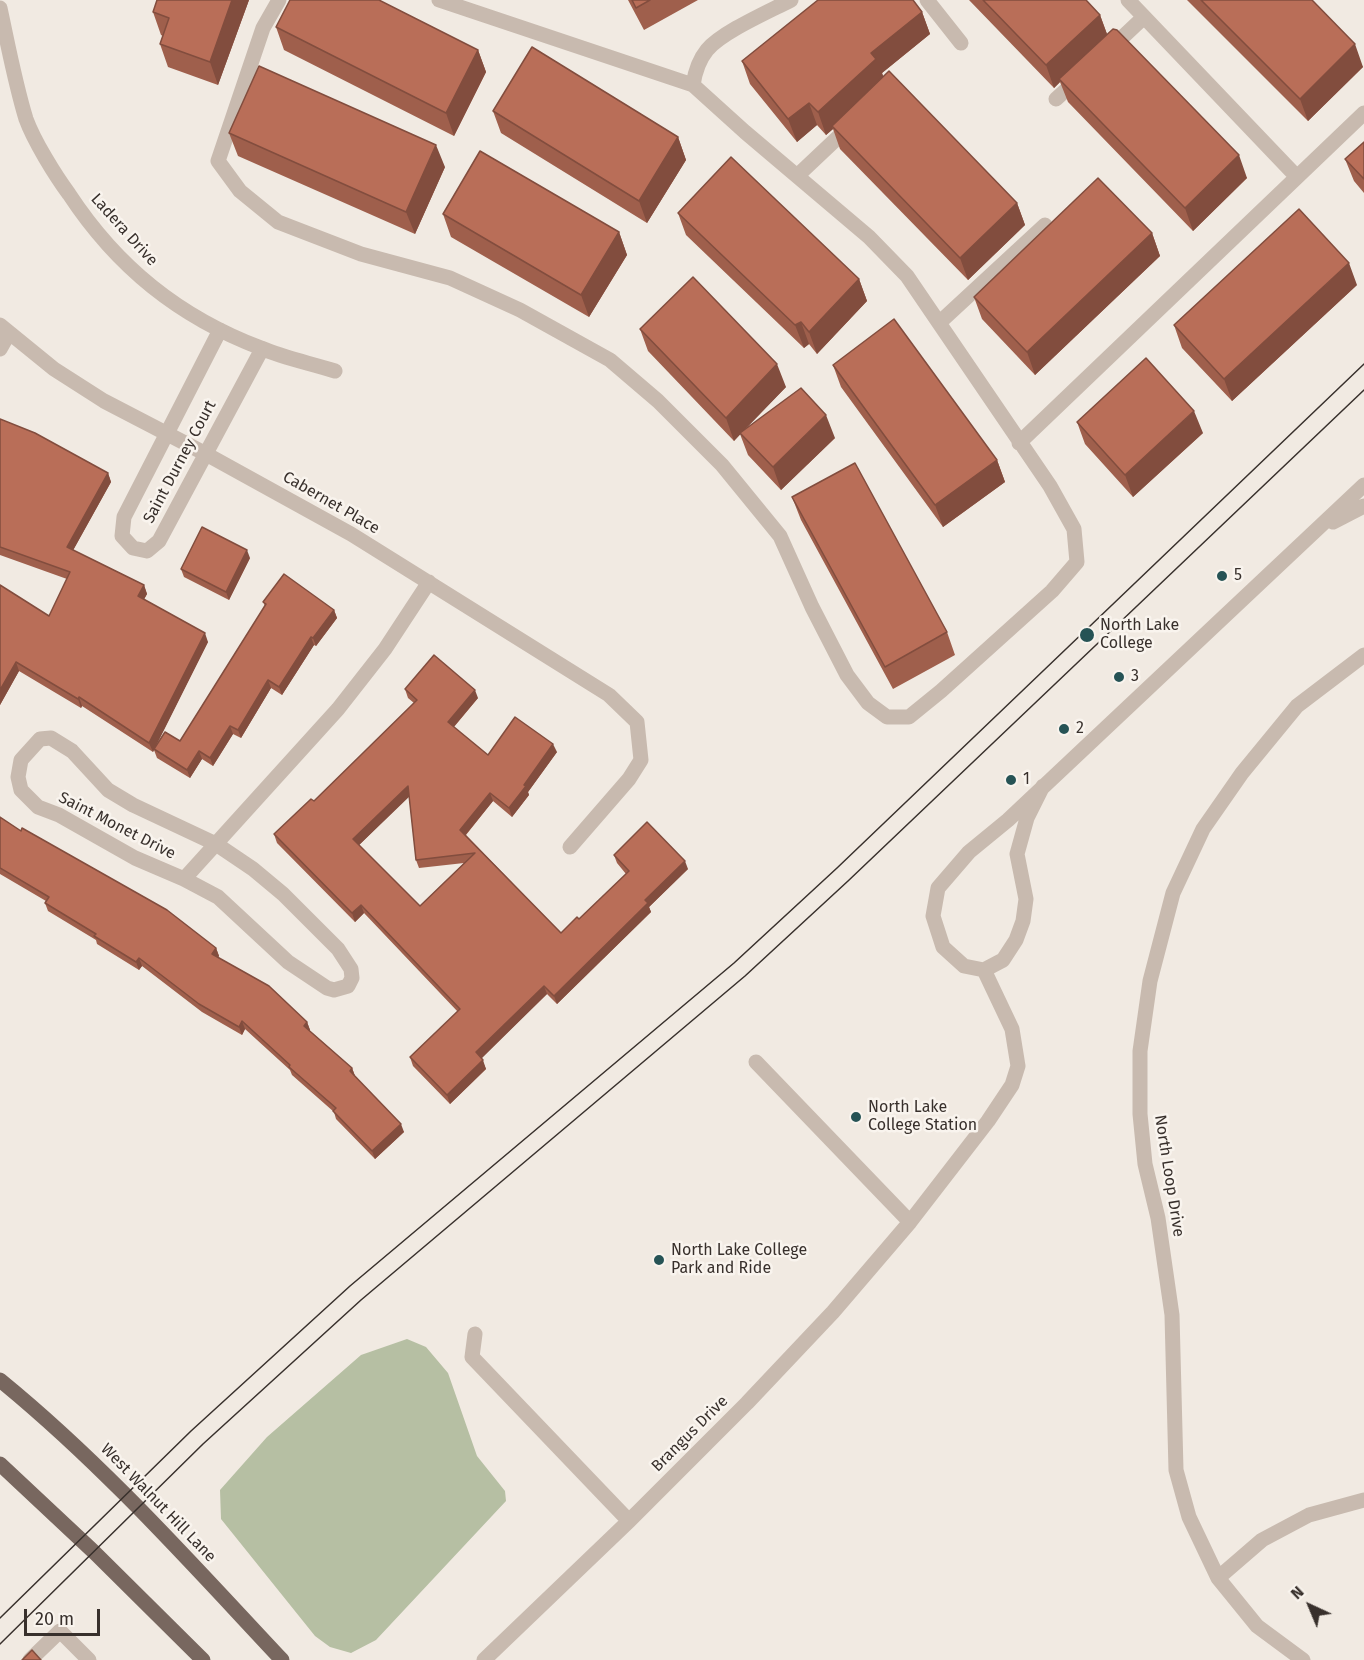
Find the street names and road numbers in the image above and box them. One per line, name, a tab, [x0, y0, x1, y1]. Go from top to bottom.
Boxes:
street label: Ladera Drive	[86, 190, 162, 270]
street label: Saint Durney Court	[139, 397, 221, 527]
street label: Cabernet Place	[279, 468, 383, 538]
street label: Saint Monet Drive	[55, 788, 179, 864]
street label: North Loop Drive	[1150, 1114, 1188, 1238]
street label: Brangus Drive	[648, 1392, 732, 1476]
street label: West Walnut Hill Lane	[96, 1440, 220, 1566]

